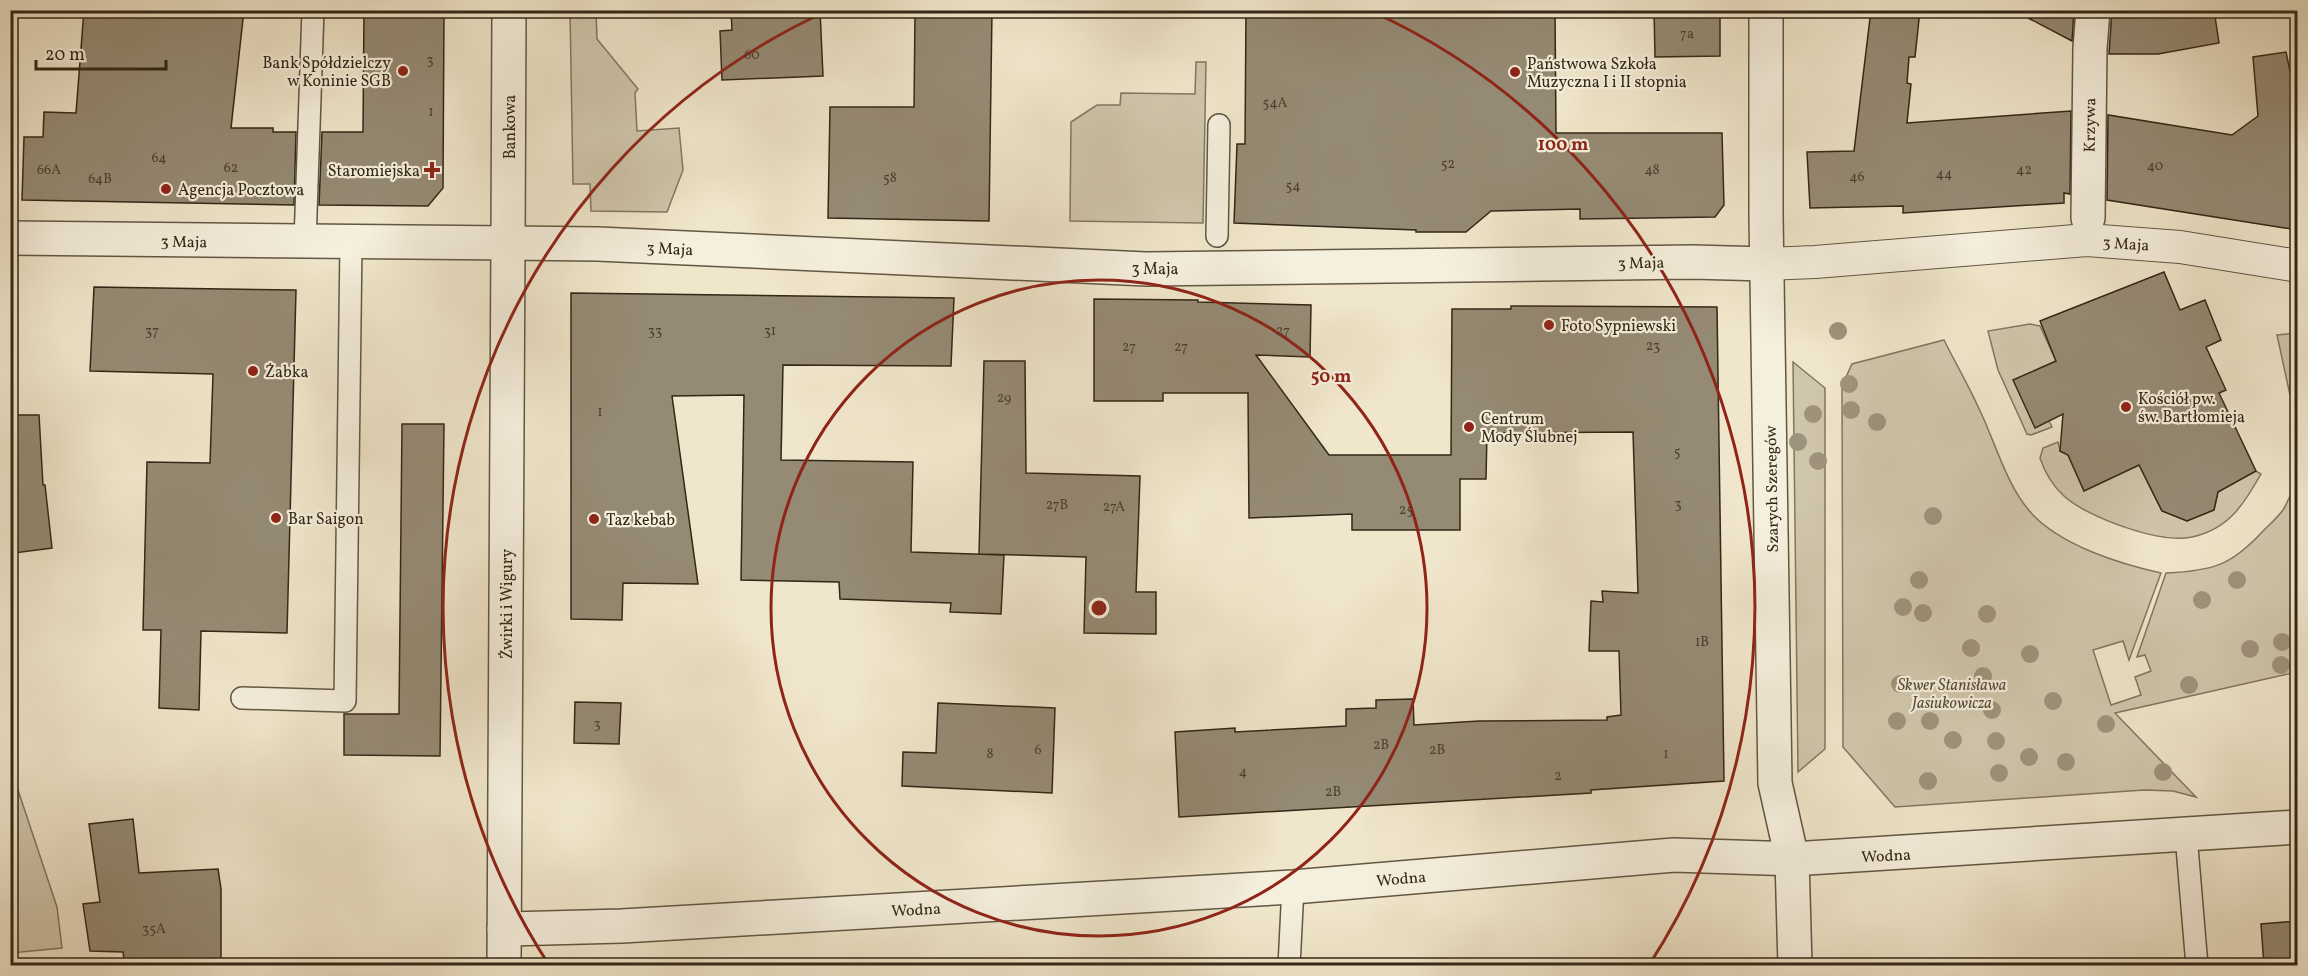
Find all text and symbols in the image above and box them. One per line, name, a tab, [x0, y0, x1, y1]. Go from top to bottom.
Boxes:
house number: 7a	[1680, 25, 1694, 44]
scale bar	[36, 33, 166, 71]
text: 20 m	[45, 43, 85, 68]
house number: 60	[744, 46, 760, 65]
house number: 3	[426, 51, 434, 70]
place label: Bank Spółdzielczy w Koninie SGB	[262, 53, 391, 93]
place label: Państwowa Szkoła Muzyczna I i II stopnia	[1527, 54, 1687, 94]
marker: Bank Spółdzielczy w Koninie SGB	[396, 64, 410, 78]
marker: Państwowa Szkoła Muzyczna I i II stopnia	[1508, 65, 1522, 79]
house number: 54A	[1263, 94, 1288, 113]
street label: Bankowa	[500, 95, 522, 159]
street label: Krzywa	[2080, 98, 2102, 153]
house number: 1	[428, 103, 434, 122]
text: 100 m	[1538, 133, 1588, 158]
house number: 64	[151, 149, 167, 168]
house number: 52	[1441, 155, 1455, 174]
house number: 40	[2147, 157, 2163, 176]
house number: 62	[224, 159, 238, 178]
house number: 66A	[37, 161, 61, 180]
place label: Staromiejska	[328, 161, 420, 183]
house number: 48	[1644, 161, 1660, 180]
house number: 42	[2016, 161, 2032, 180]
marker: Staromiejska	[425, 163, 439, 177]
house number: 44	[1936, 165, 1952, 184]
house number: 46	[1849, 168, 1865, 187]
house number: 58	[883, 169, 897, 188]
house number: 64B	[88, 170, 112, 189]
house number: 54	[1285, 177, 1301, 196]
place label: Agencja Pocztowa	[178, 180, 304, 202]
marker: Agencja Pocztowa	[159, 182, 173, 196]
street label: 3 Maja	[160, 232, 208, 254]
street label: 3 Maja	[2102, 232, 2150, 258]
street label: 3 Maja	[646, 238, 694, 262]
street label: 3 Maja	[1617, 253, 1665, 275]
street label: 3 Maja	[1132, 259, 1178, 281]
place label: Foto Sypniewski	[1561, 316, 1676, 338]
marker: Foto Sypniewski	[1542, 318, 1556, 332]
house number: 37	[145, 322, 159, 341]
house number: 33	[648, 322, 662, 341]
house number: 31	[764, 322, 776, 341]
house number: 27	[1276, 322, 1290, 341]
house number: 23	[1646, 337, 1660, 356]
house number: 27	[1122, 338, 1136, 357]
house number: 27	[1174, 338, 1188, 357]
place label: Żabka	[265, 362, 308, 384]
marker: Żabka	[246, 364, 260, 378]
text: 50 m	[1311, 365, 1351, 390]
house number: 29	[997, 389, 1011, 408]
place label: Kościół pw. św. Bartłomieja	[2138, 389, 2245, 429]
marker: Kościół pw. św. Bartłomieja	[2119, 400, 2133, 414]
house number: 1	[597, 403, 603, 422]
place label: Centrum Mody Ślubnej	[1481, 409, 1578, 449]
marker: Centrum Mody Ślubnej	[1462, 420, 1476, 434]
street label: Szarych Szeregów	[1761, 425, 1785, 553]
house number: 5	[1674, 443, 1680, 462]
house number: 3	[1674, 495, 1682, 514]
house number: 27B	[1046, 496, 1068, 515]
house number: 27A	[1103, 498, 1125, 517]
house number: 25	[1399, 501, 1413, 520]
place label: Bar Saigon	[288, 509, 364, 531]
place label: Taz kebab	[606, 510, 675, 532]
marker: Bar Saigon	[269, 511, 283, 525]
marker: Taz kebab	[587, 512, 601, 526]
street label: Żwirki i Wigury	[497, 548, 519, 659]
centre of rings	[1089, 598, 1109, 618]
house number: 1B	[1695, 633, 1709, 652]
park label: Skwer Stanisława Jasiukowicza	[1898, 675, 2007, 715]
house number: 3	[593, 715, 601, 734]
house number: 2B	[1373, 736, 1389, 755]
house number: 6	[1034, 741, 1042, 760]
house number: 2B	[1429, 741, 1445, 760]
house number: 8	[986, 745, 994, 764]
house number: 1	[1663, 745, 1669, 764]
house number: 4	[1239, 763, 1247, 782]
house number: 2	[1554, 767, 1562, 786]
house number: 2B	[1325, 783, 1341, 802]
street label: Wodna	[1861, 845, 1912, 869]
street label: Wodna	[1375, 867, 1427, 893]
street label: Wodna	[891, 899, 942, 923]
house number: 35A	[142, 920, 166, 939]

